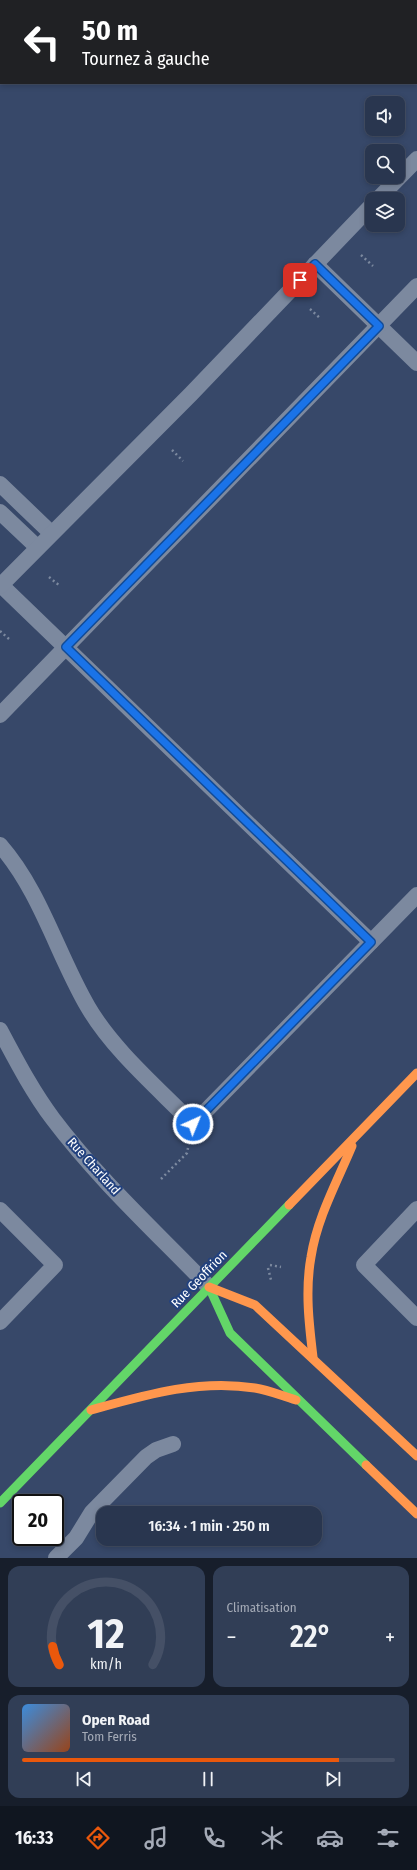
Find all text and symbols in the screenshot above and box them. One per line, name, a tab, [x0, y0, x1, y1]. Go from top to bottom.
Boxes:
text: 50 m	[82, 14, 138, 47]
icon: left	[16, 16, 68, 68]
text: Tournez à gauche	[82, 48, 210, 70]
map controls	[365, 96, 405, 232]
button: sound	[365, 96, 405, 136]
button: search	[365, 144, 405, 184]
button: layers	[365, 192, 405, 232]
pin	[283, 263, 317, 297]
icon: arrive	[289, 269, 311, 291]
position arrow	[172, 1103, 214, 1145]
street label: Rue Charland	[65, 1135, 123, 1197]
street label: Rue Geoffrion	[168, 1247, 230, 1311]
speed limit sign: 20	[12, 1494, 64, 1546]
text: 16:34 · 1 min · 250 m	[148, 1517, 270, 1535]
text: Climatisation	[227, 1600, 297, 1615]
text: 12	[88, 1608, 125, 1658]
text: 22°	[290, 1619, 332, 1655]
text: −	[227, 1624, 236, 1651]
text: +	[385, 1624, 395, 1651]
text: km/h	[90, 1655, 122, 1672]
text: Open Road	[82, 1711, 150, 1729]
text: Tom Ferris	[82, 1729, 137, 1744]
icon: previous	[73, 1768, 95, 1790]
icon: pause	[197, 1768, 219, 1790]
icon: next	[322, 1768, 344, 1790]
icon: directions	[84, 1824, 112, 1852]
icon: music	[142, 1824, 170, 1852]
icon: phone	[200, 1824, 228, 1852]
icon: climate	[258, 1824, 286, 1852]
icon: car	[316, 1824, 344, 1852]
icon: filters	[374, 1824, 402, 1852]
text: 16:33	[15, 1827, 54, 1849]

